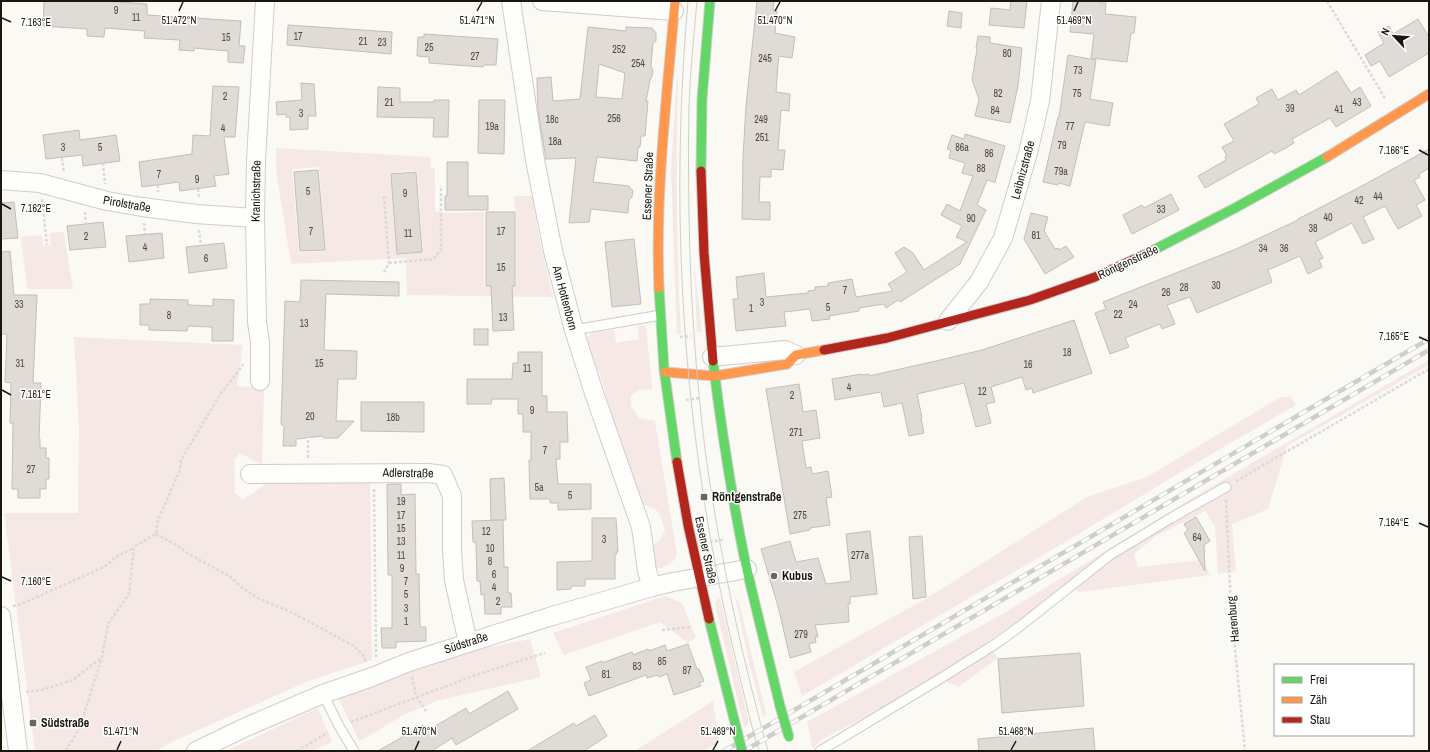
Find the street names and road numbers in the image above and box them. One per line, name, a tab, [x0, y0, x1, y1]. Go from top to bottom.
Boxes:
street label: Leibnizstraße	[1007, 139, 1039, 201]
street label: Essener Straße	[639, 152, 657, 220]
street label: Kranichstraße	[247, 160, 265, 222]
street label: Pirolstraße	[102, 192, 152, 216]
street label: Röntgenstraße	[1095, 241, 1161, 283]
street label: Am Hottenborn	[548, 263, 581, 332]
street label: Adlerstraße	[381, 465, 434, 481]
street label: Essener Straße	[691, 515, 721, 585]
street label: Harenburg	[1223, 595, 1243, 643]
street label: Südstraße	[442, 628, 490, 658]

